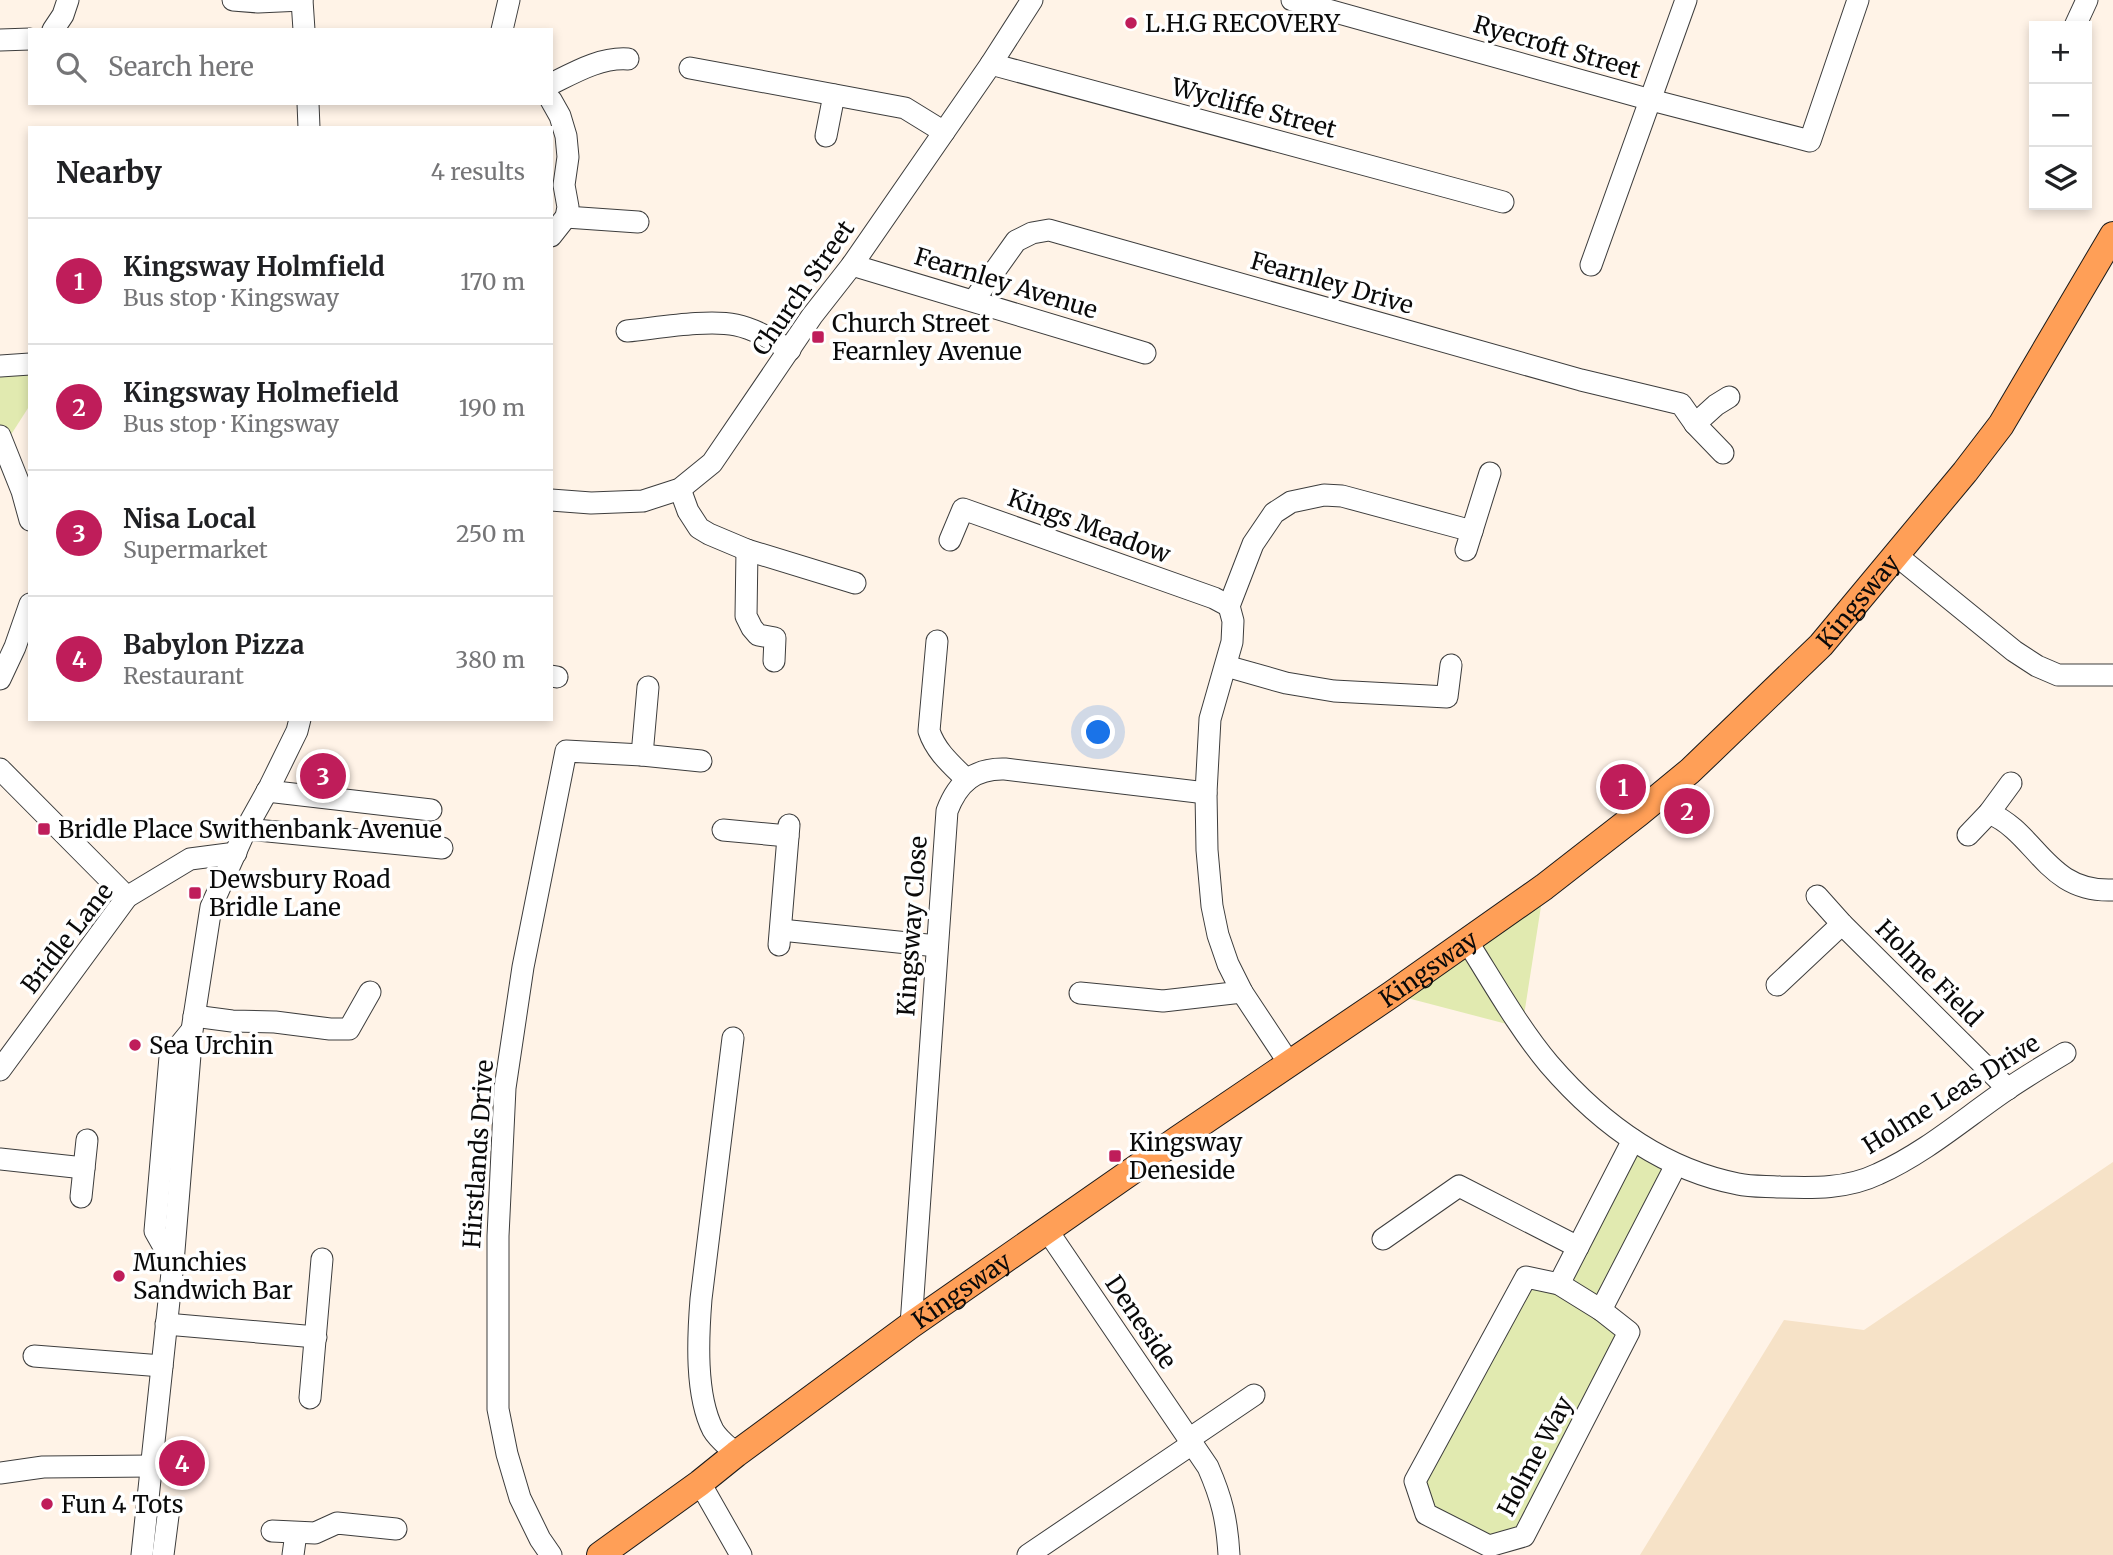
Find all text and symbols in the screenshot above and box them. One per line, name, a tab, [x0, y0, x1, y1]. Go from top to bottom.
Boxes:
place label: L.H.G RECOVERY	[1145, 8, 1341, 39]
street label: Ryecroft Street	[1470, 8, 1645, 86]
marker: L.H.G RECOVERY	[1123, 15, 1139, 31]
map controls	[2029, 21, 2092, 210]
button: +	[2029, 21, 2092, 84]
search box	[28, 28, 553, 105]
icon: search	[52, 48, 90, 86]
text: Search here	[108, 50, 254, 83]
street label: Wycliffe Street	[1167, 71, 1340, 145]
button: −	[2029, 84, 2092, 147]
button: layers	[2029, 147, 2092, 210]
text: Nearby	[56, 153, 162, 191]
text: 4 results	[431, 157, 525, 186]
street label: Church Street	[745, 214, 861, 362]
street label: Fearnley Avenue	[911, 240, 1101, 326]
street label: Fearnley Drive	[1247, 245, 1417, 321]
text: Kingsway Holmfield	[123, 250, 385, 283]
text: 1	[74, 267, 84, 296]
text: 170 m	[460, 267, 525, 296]
text: Bus stop · Kingsway	[123, 283, 339, 312]
place label: Church Street Fearnley Avenue	[832, 308, 1022, 367]
marker: Church Street Fearnley Avenue	[810, 329, 826, 345]
text: Kingsway Holmefield	[123, 376, 399, 409]
text: 2	[72, 393, 86, 422]
text: 190 m	[459, 393, 525, 422]
text: Bus stop · Kingsway	[123, 409, 339, 438]
street label: Kings Meadow	[1004, 482, 1175, 570]
text: Nisa Local	[123, 502, 256, 535]
text: 3	[72, 519, 86, 548]
text: 250 m	[456, 519, 525, 548]
text: Supermarket	[123, 535, 268, 564]
street label: Kingsway	[1809, 548, 1906, 655]
text: Babylon Pizza	[123, 628, 304, 661]
text: 4	[72, 645, 86, 674]
text: 380 m	[455, 645, 525, 674]
text: Restaurant	[123, 661, 244, 690]
your location	[1081, 715, 1115, 749]
pin: 3	[300, 750, 346, 802]
pin: 1	[1600, 761, 1646, 813]
pin: 2	[1664, 785, 1710, 837]
place label: Bridle Place Swithenbank Avenue	[58, 814, 442, 845]
marker: Bridle Place Swithenbank Avenue	[36, 821, 52, 837]
street label: Kingsway Close	[890, 835, 934, 1017]
place label: Dewsbury Road Bridle Lane	[209, 864, 391, 923]
street label: Bridle Lane	[14, 877, 120, 999]
marker: Dewsbury Road Bridle Lane	[187, 885, 203, 901]
street label: Holme Field	[1869, 913, 1989, 1033]
street label: Kingsway	[1373, 923, 1484, 1014]
street label: Holme Leas Drive	[1857, 1027, 2045, 1161]
place label: Sea Urchin	[149, 1030, 273, 1061]
marker: Sea Urchin	[127, 1037, 143, 1053]
street label: Hirstlands Drive	[456, 1059, 500, 1249]
place label: Kingsway Deneside	[1129, 1127, 1243, 1186]
marker: Kingsway Deneside	[1107, 1148, 1123, 1164]
street label: Kingsway	[906, 1245, 1017, 1335]
place label: Munchies Sandwich Bar	[133, 1247, 293, 1306]
marker: Munchies Sandwich Bar	[111, 1268, 127, 1284]
street label: Deneside	[1098, 1269, 1184, 1375]
street label: Holme Way	[1490, 1391, 1580, 1521]
pin: 4	[159, 1437, 205, 1489]
place label: Fun 4 Tots	[61, 1489, 183, 1520]
marker: Fun 4 Tots	[39, 1496, 55, 1512]

